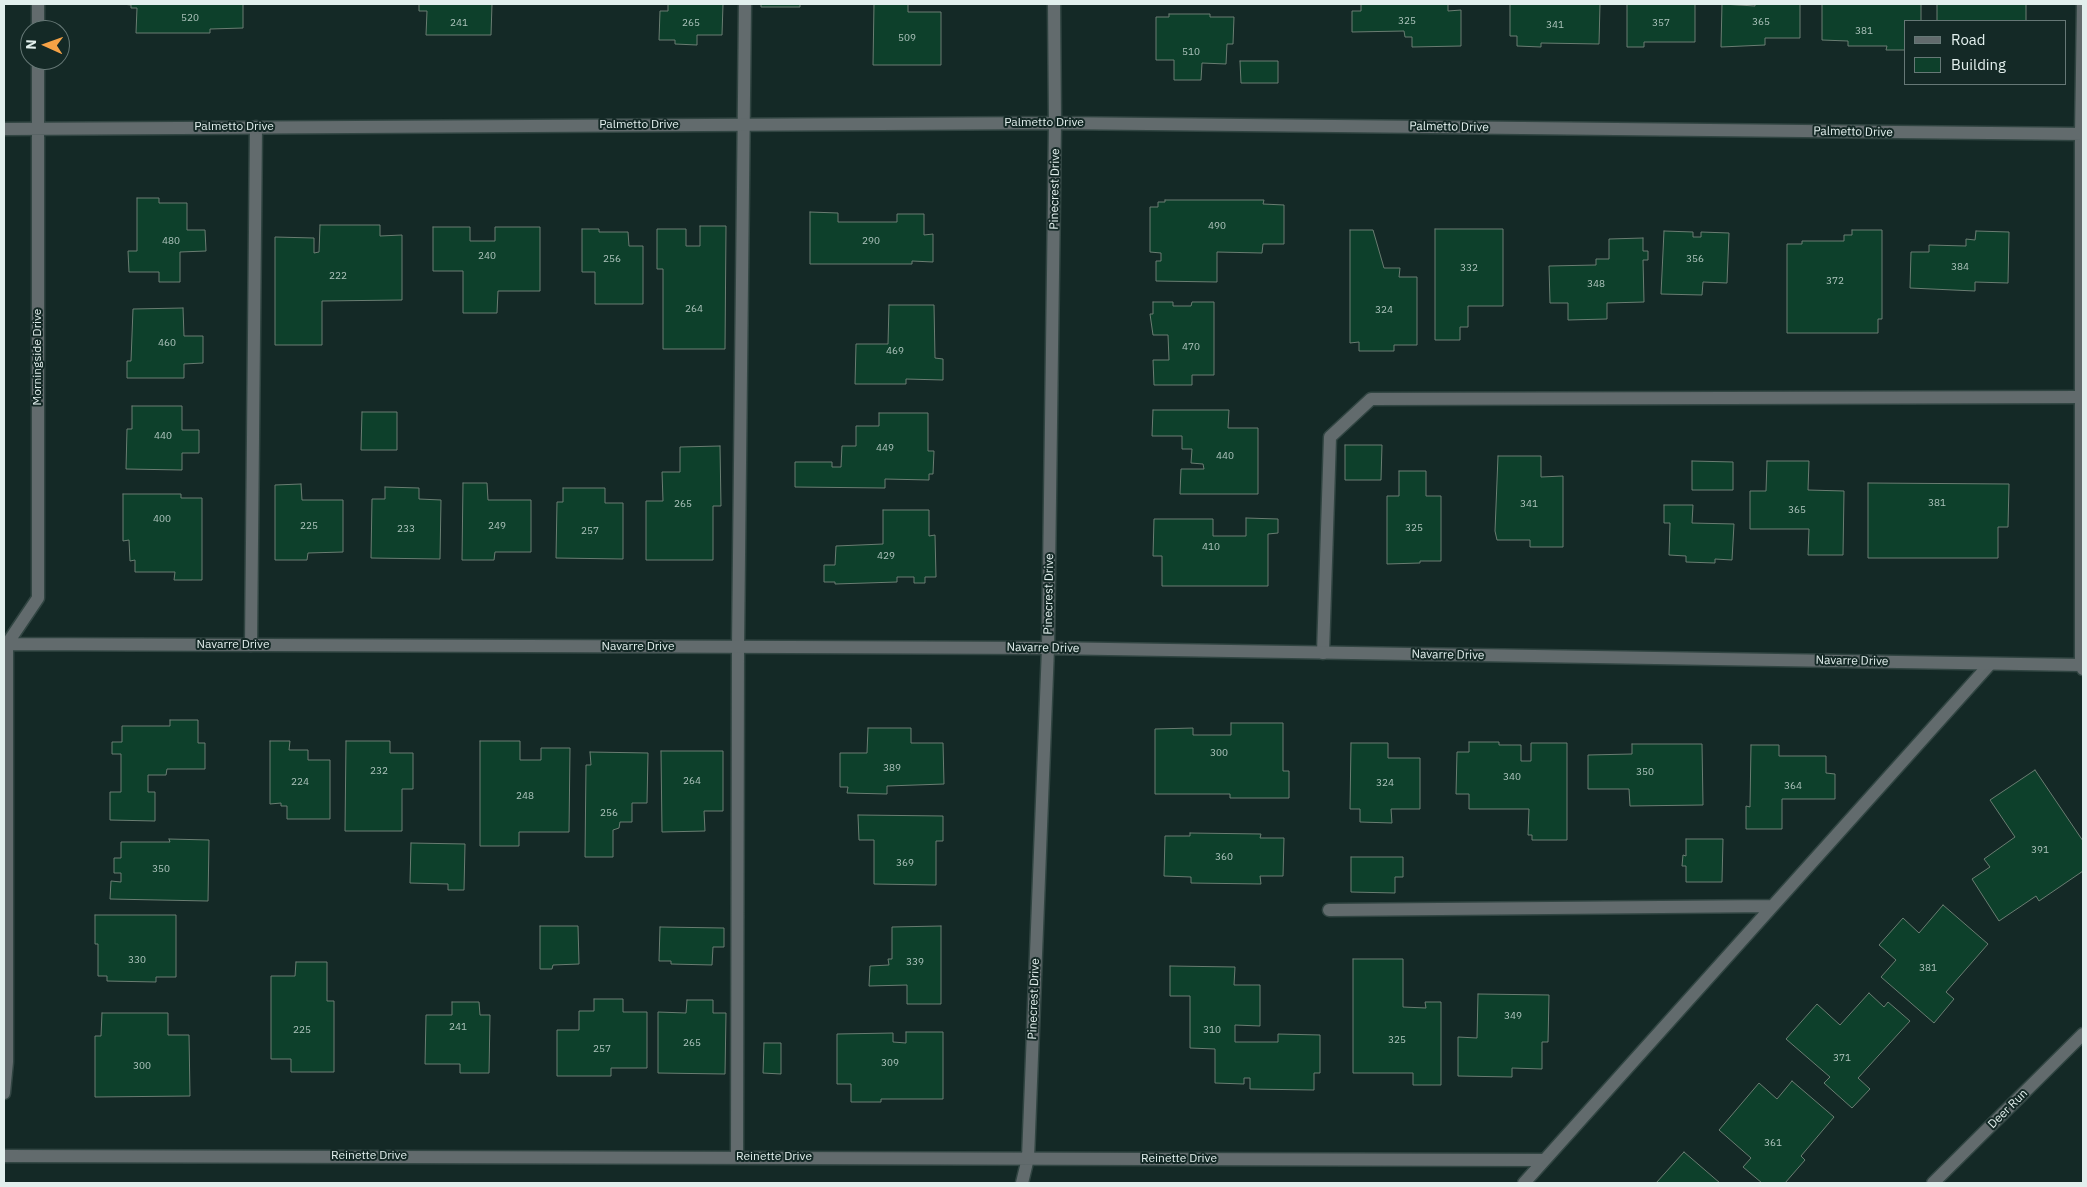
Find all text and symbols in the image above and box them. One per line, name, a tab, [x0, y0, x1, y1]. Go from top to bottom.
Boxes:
house number: 520	[181, 12, 199, 24]
house number: 325	[1398, 15, 1416, 27]
house number: 365	[1752, 16, 1770, 28]
house number: 241	[450, 17, 468, 29]
house number: 265	[682, 17, 700, 29]
house number: 357	[1652, 17, 1670, 29]
house number: 341	[1546, 19, 1564, 31]
north arrow	[20, 20, 70, 70]
legend	[1904, 20, 2067, 85]
house number: 381	[1855, 25, 1873, 37]
text: Road	[1951, 30, 1986, 49]
house number: 509	[898, 32, 916, 44]
text: N	[22, 39, 40, 50]
house number: 510	[1182, 46, 1200, 58]
text: Building	[1951, 55, 2006, 74]
street label: Palmetto Drive	[1004, 116, 1084, 130]
street label: Palmetto Drive	[599, 118, 679, 132]
street label: Palmetto Drive	[1409, 119, 1489, 135]
street label: Palmetto Drive	[194, 120, 274, 134]
street label: Palmetto Drive	[1813, 124, 1893, 140]
street label: Pinecrest Drive	[1047, 148, 1063, 230]
house number: 490	[1208, 220, 1226, 232]
house number: 480	[162, 235, 180, 247]
house number: 290	[862, 235, 880, 247]
house number: 240	[478, 250, 496, 262]
house number: 256	[603, 253, 621, 265]
house number: 356	[1686, 253, 1704, 265]
house number: 384	[1951, 261, 1969, 273]
house number: 332	[1460, 262, 1478, 274]
house number: 222	[329, 270, 347, 282]
house number: 372	[1826, 275, 1844, 287]
house number: 348	[1587, 278, 1605, 290]
house number: 264	[685, 303, 703, 315]
house number: 324	[1375, 304, 1393, 316]
street label: Morningside Drive	[31, 309, 45, 405]
house number: 460	[158, 337, 176, 349]
house number: 470	[1182, 341, 1200, 353]
house number: 469	[886, 345, 904, 357]
house number: 440	[154, 430, 172, 442]
house number: 449	[876, 442, 894, 454]
house number: 440	[1216, 450, 1234, 462]
house number: 381	[1928, 497, 1946, 509]
house number: 265	[674, 498, 692, 510]
house number: 341	[1520, 498, 1538, 510]
house number: 365	[1788, 504, 1806, 516]
house number: 400	[153, 513, 171, 525]
house number: 225	[300, 520, 318, 532]
house number: 249	[488, 520, 506, 532]
house number: 325	[1405, 522, 1423, 534]
house number: 233	[397, 523, 415, 535]
house number: 257	[581, 525, 599, 537]
house number: 410	[1202, 541, 1220, 553]
house number: 429	[877, 550, 895, 562]
street label: Pinecrest Drive	[1041, 553, 1057, 635]
street label: Navarre Drive	[196, 638, 270, 652]
street label: Navarre Drive	[601, 640, 675, 654]
street label: Navarre Drive	[1006, 640, 1080, 656]
street label: Navarre Drive	[1411, 647, 1485, 663]
street label: Navarre Drive	[1815, 653, 1889, 669]
house number: 300	[1210, 747, 1228, 759]
house number: 389	[883, 762, 901, 774]
house number: 232	[370, 765, 388, 777]
house number: 350	[1636, 766, 1654, 778]
house number: 340	[1503, 771, 1521, 783]
house number: 264	[683, 775, 701, 787]
house number: 224	[291, 776, 309, 788]
house number: 324	[1376, 777, 1394, 789]
house number: 364	[1784, 780, 1802, 792]
house number: 248	[516, 790, 534, 802]
house number: 256	[600, 807, 618, 819]
house number: 391	[2031, 844, 2049, 856]
house number: 360	[1215, 851, 1233, 863]
house number: 369	[896, 857, 914, 869]
house number: 350	[152, 863, 170, 875]
house number: 330	[128, 954, 146, 966]
house number: 339	[906, 956, 924, 968]
street label: Pinecrest Drive	[1025, 958, 1043, 1040]
house number: 381	[1919, 962, 1937, 974]
house number: 349	[1504, 1010, 1522, 1022]
house number: 241	[449, 1021, 467, 1033]
house number: 225	[293, 1024, 311, 1036]
house number: 310	[1203, 1024, 1221, 1036]
house number: 325	[1388, 1034, 1406, 1046]
house number: 265	[683, 1037, 701, 1049]
house number: 257	[593, 1043, 611, 1055]
house number: 371	[1833, 1052, 1851, 1064]
house number: 309	[881, 1057, 899, 1069]
house number: 300	[133, 1060, 151, 1072]
street label: Deer Run	[1985, 1086, 2031, 1132]
house number: 361	[1764, 1137, 1782, 1149]
street label: Reinette Drive	[331, 1149, 407, 1163]
street label: Reinette Drive	[736, 1150, 812, 1164]
street label: Reinette Drive	[1141, 1152, 1217, 1166]

